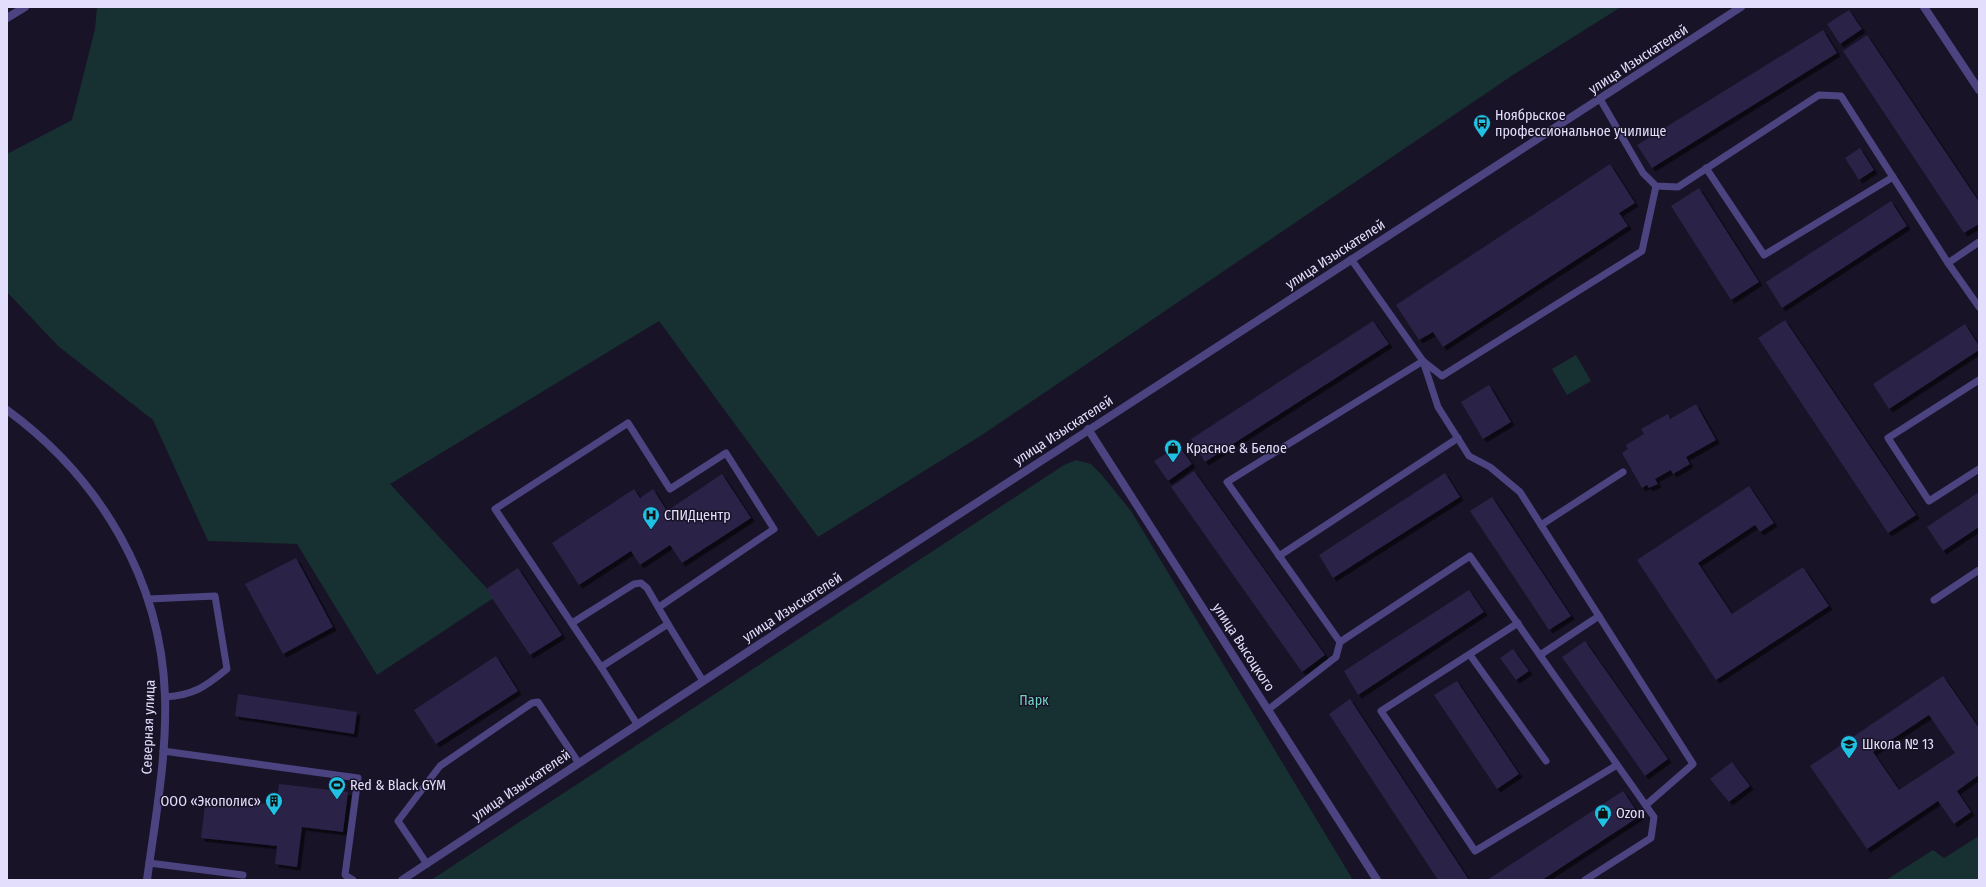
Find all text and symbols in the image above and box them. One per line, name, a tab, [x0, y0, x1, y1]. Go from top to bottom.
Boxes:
street label: улица Изыскателей	[1585, 21, 1691, 98]
place label: Ноябрьское профессиональное училище	[1495, 107, 1666, 140]
bus stop icon: Ноябрьское профессиональное училище	[1472, 113, 1492, 138]
street label: улица Изыскателей	[1282, 216, 1388, 293]
street label: улица Изыскателей	[1010, 392, 1116, 469]
shop icon: Красное & Белое	[1163, 438, 1183, 463]
place label: Красное & Белое	[1186, 440, 1287, 457]
hospital icon: СПИДцентр	[641, 505, 661, 530]
place label: СПИДцентр	[664, 507, 731, 524]
street label: улица Изыскателей	[739, 569, 845, 646]
street label: улица Высоцкого	[1209, 600, 1279, 695]
street label: Северная улица	[138, 679, 159, 775]
park label: Парк	[1019, 692, 1049, 709]
school or university icon: Школа № 13	[1839, 734, 1859, 759]
place label: Школа № 13	[1862, 736, 1934, 753]
street label: улица Изыскателей	[469, 746, 574, 825]
sports icon: Red & Black GYM	[327, 775, 347, 800]
place label: Red & Black GYM	[350, 777, 446, 794]
building icon: ООО «Экополис»	[264, 791, 284, 816]
place label: ООО «Экополис»	[161, 793, 261, 810]
shop icon: Ozon	[1593, 803, 1613, 828]
place label: Ozon	[1616, 805, 1645, 822]

